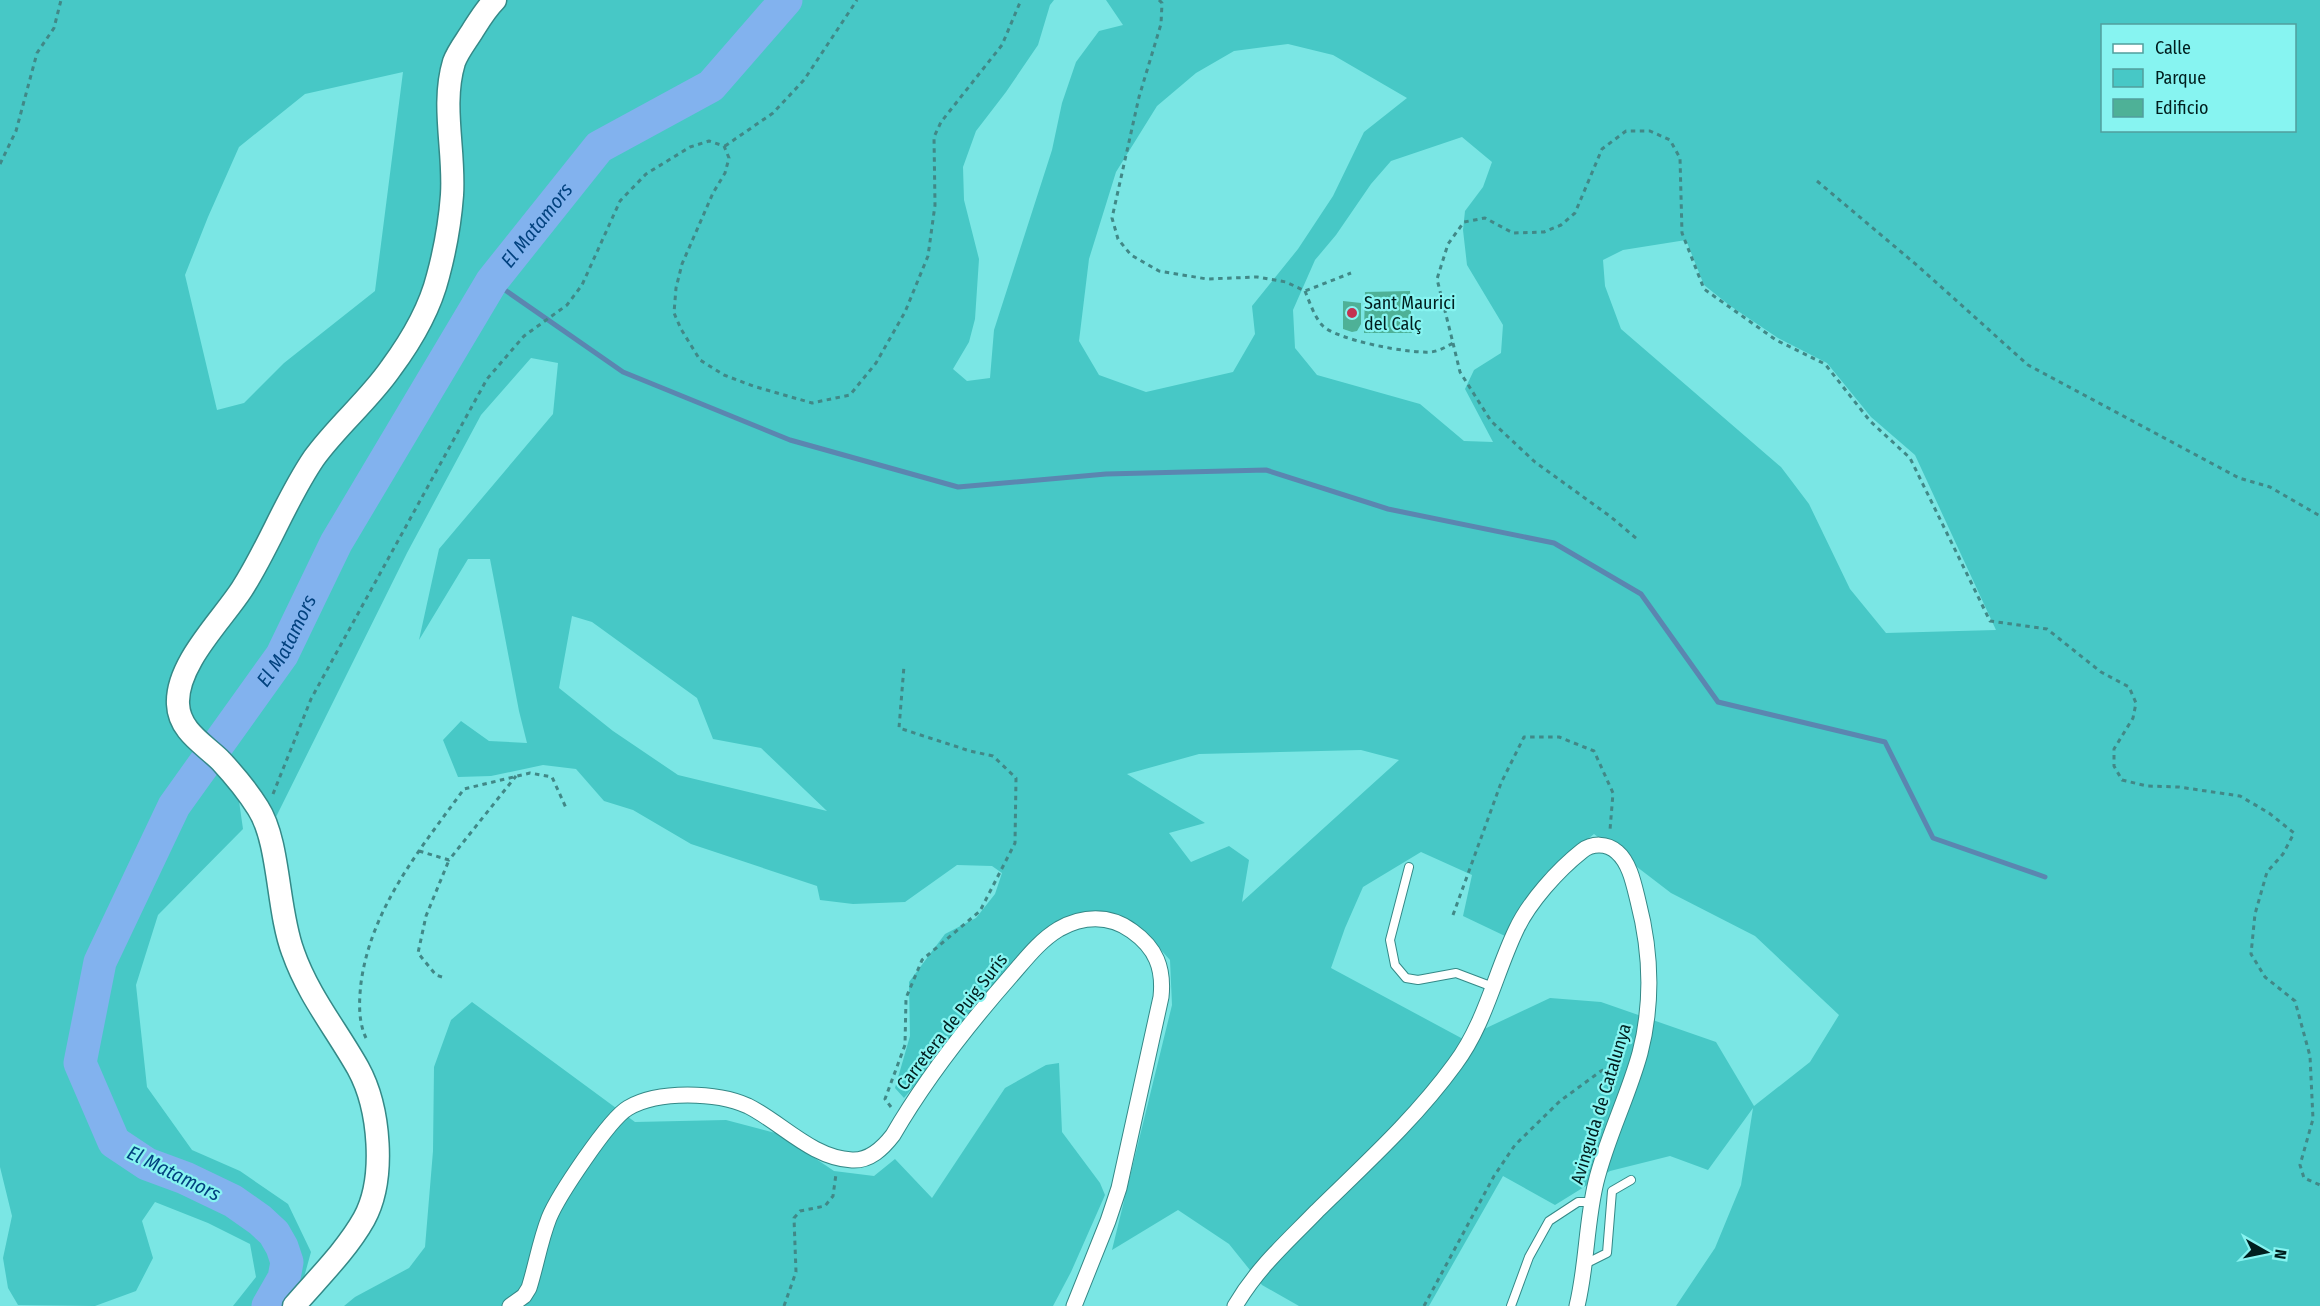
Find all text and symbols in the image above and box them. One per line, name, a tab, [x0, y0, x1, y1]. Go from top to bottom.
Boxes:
legend	[2101, 24, 2296, 132]
text: Calle	[2155, 37, 2191, 59]
text: Parque	[2155, 67, 2206, 89]
text: Edificio	[2155, 97, 2208, 119]
water label: El Matamors	[496, 178, 578, 272]
place label: Sant Maurici del Calç	[1364, 292, 1455, 335]
marker: Sant Maurici del Calç	[1345, 306, 1359, 320]
water label: El Matamors	[251, 590, 321, 691]
street label: Carretera de Puig Surís	[892, 949, 1012, 1095]
street label: Avinguda de Catalunya	[1566, 1021, 1636, 1187]
water label: El Matamors	[123, 1140, 225, 1206]
north arrow	[2236, 1222, 2296, 1282]
text: N	[2270, 1248, 2290, 1260]

